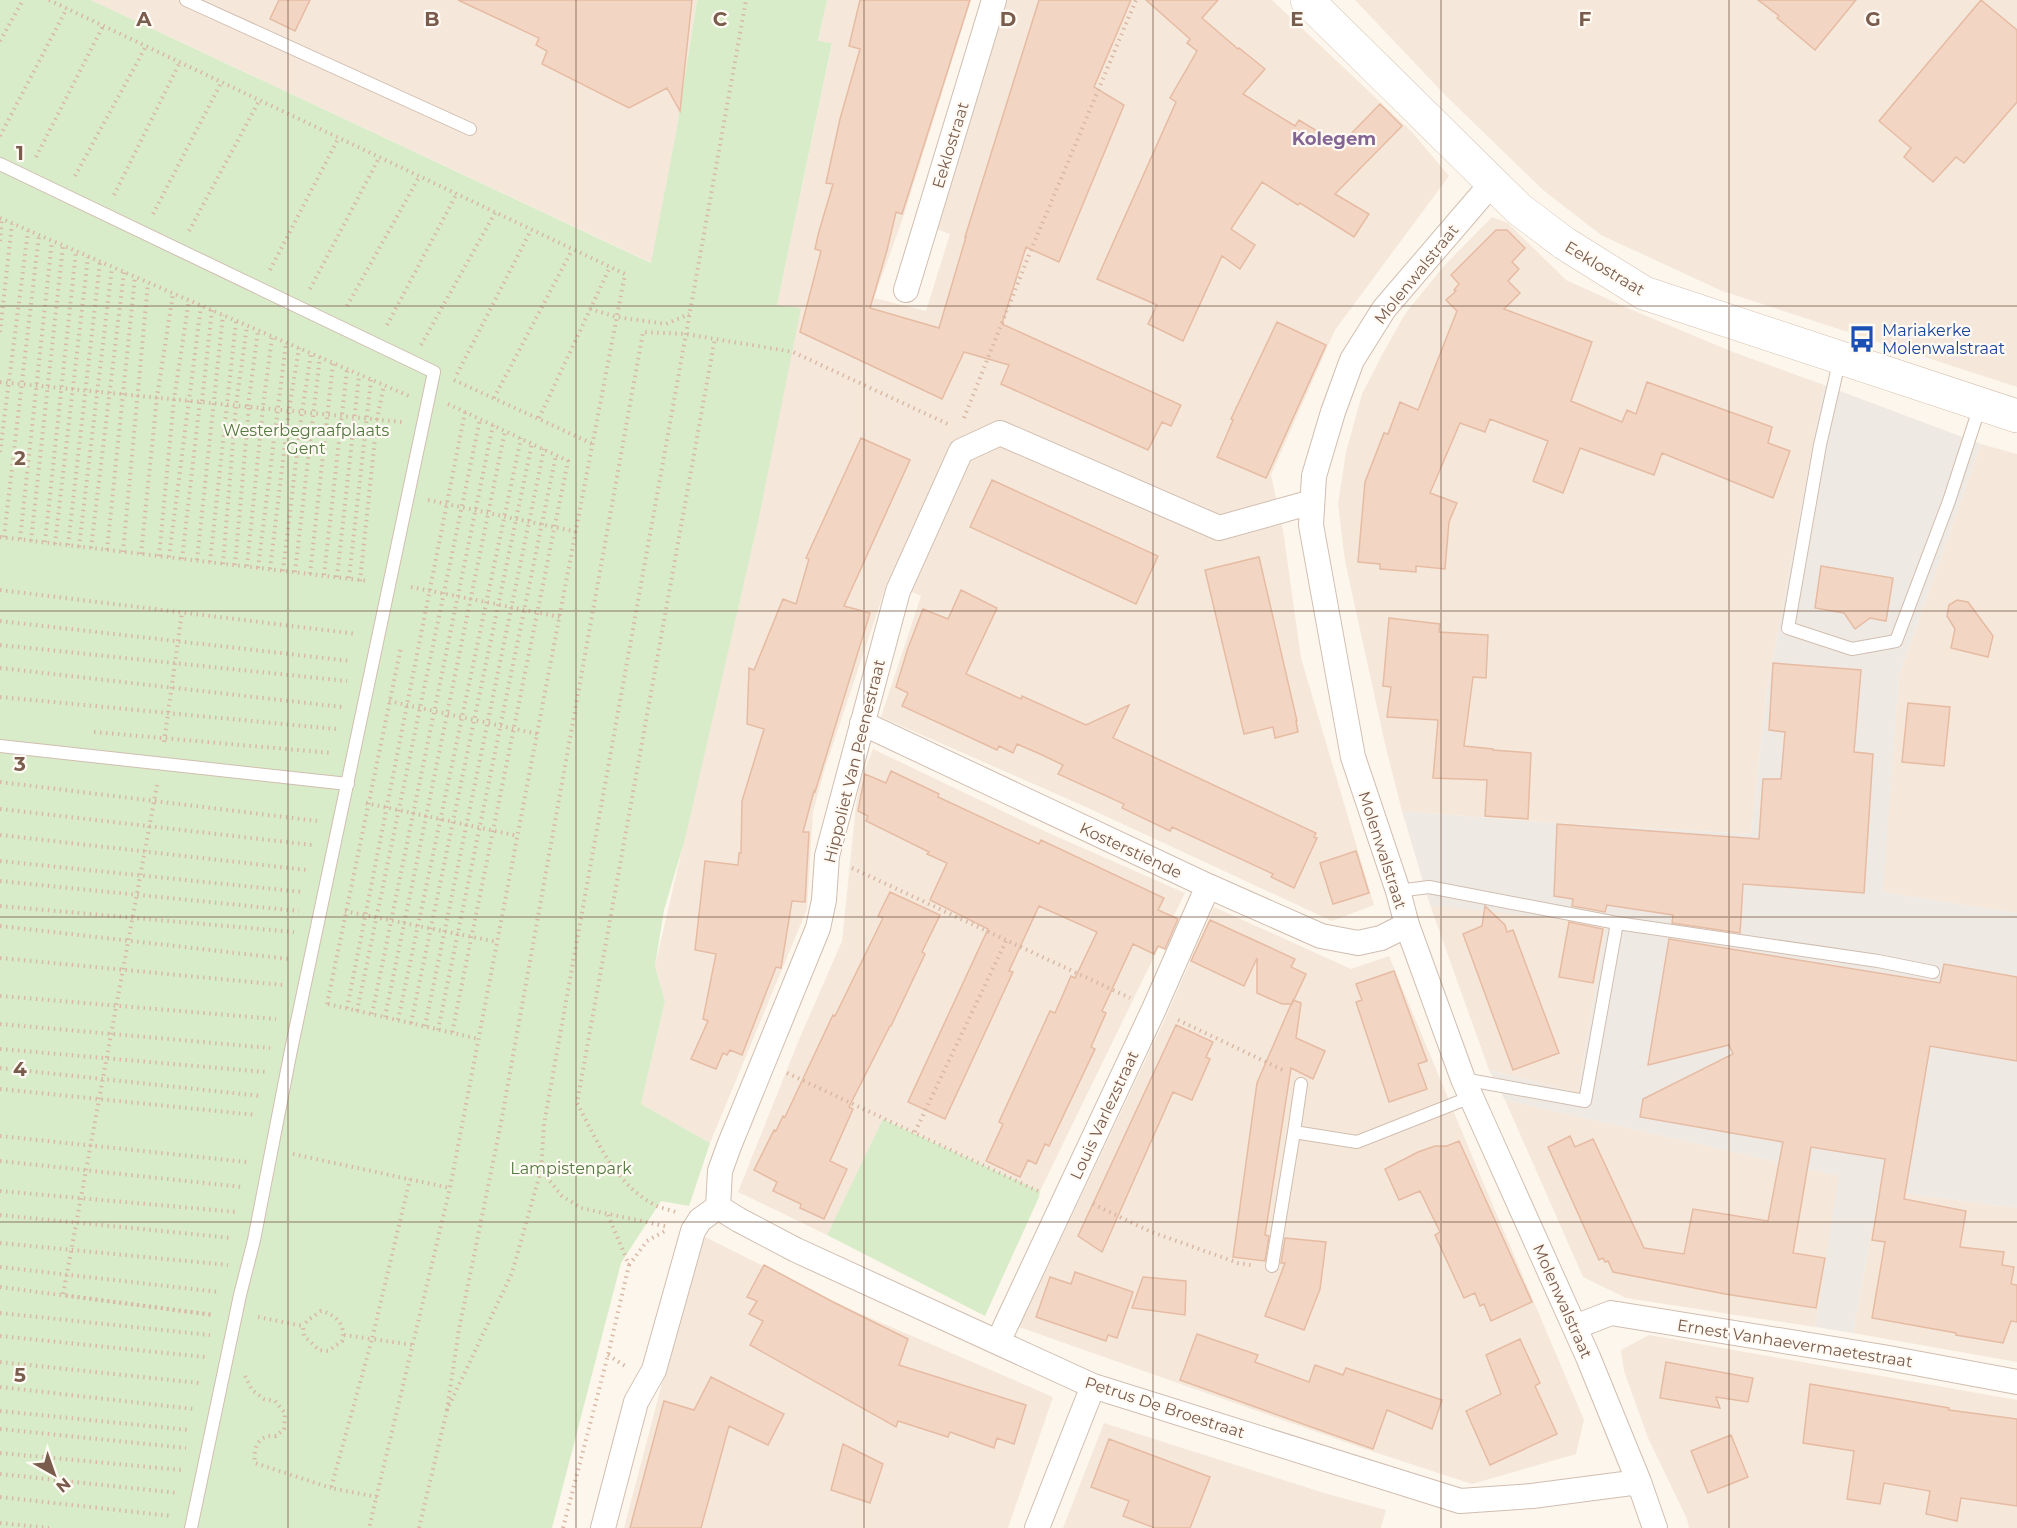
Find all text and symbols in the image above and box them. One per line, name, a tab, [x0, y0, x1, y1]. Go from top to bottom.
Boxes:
text: A	[135, 7, 152, 31]
text: B	[424, 7, 440, 31]
text: C	[713, 7, 728, 31]
text: D	[1000, 7, 1016, 31]
text: E	[1290, 7, 1304, 31]
text: F	[1579, 7, 1592, 31]
text: G	[1865, 7, 1881, 31]
street label: Eeklostraat	[928, 99, 973, 191]
district label: Kolegem	[1292, 128, 1376, 150]
text: 1	[16, 141, 24, 165]
street label: Molenwalstraat	[1370, 220, 1463, 328]
street label: Eeklostraat	[1561, 237, 1648, 300]
place label: Mariakerke Molenwalstraat	[1882, 321, 2005, 358]
bus stop icon: Mariakerke Molenwalstraat	[1847, 324, 1877, 354]
park label: Westerbegraafplaats Gent	[223, 421, 389, 458]
text: 2	[14, 446, 26, 470]
street label: Hippoliet Van Peenestraat	[820, 657, 889, 865]
text: 3	[13, 752, 26, 776]
street label: Molenwalstraat	[1355, 789, 1411, 912]
street label: Kosterstiende	[1077, 818, 1185, 882]
street label: Louis Varlezstraat	[1066, 1047, 1143, 1183]
text: 4	[13, 1057, 27, 1081]
park label: Lampistenpark	[510, 1159, 632, 1178]
street label: Molenwalstraat	[1529, 1241, 1596, 1362]
street label: Ernest Vanhaevermaetestraat	[1676, 1315, 1914, 1372]
text: 5	[14, 1363, 26, 1387]
street label: Petrus De Broestraat	[1082, 1373, 1248, 1442]
north arrow	[24, 1444, 84, 1504]
text: N	[52, 1474, 74, 1497]

